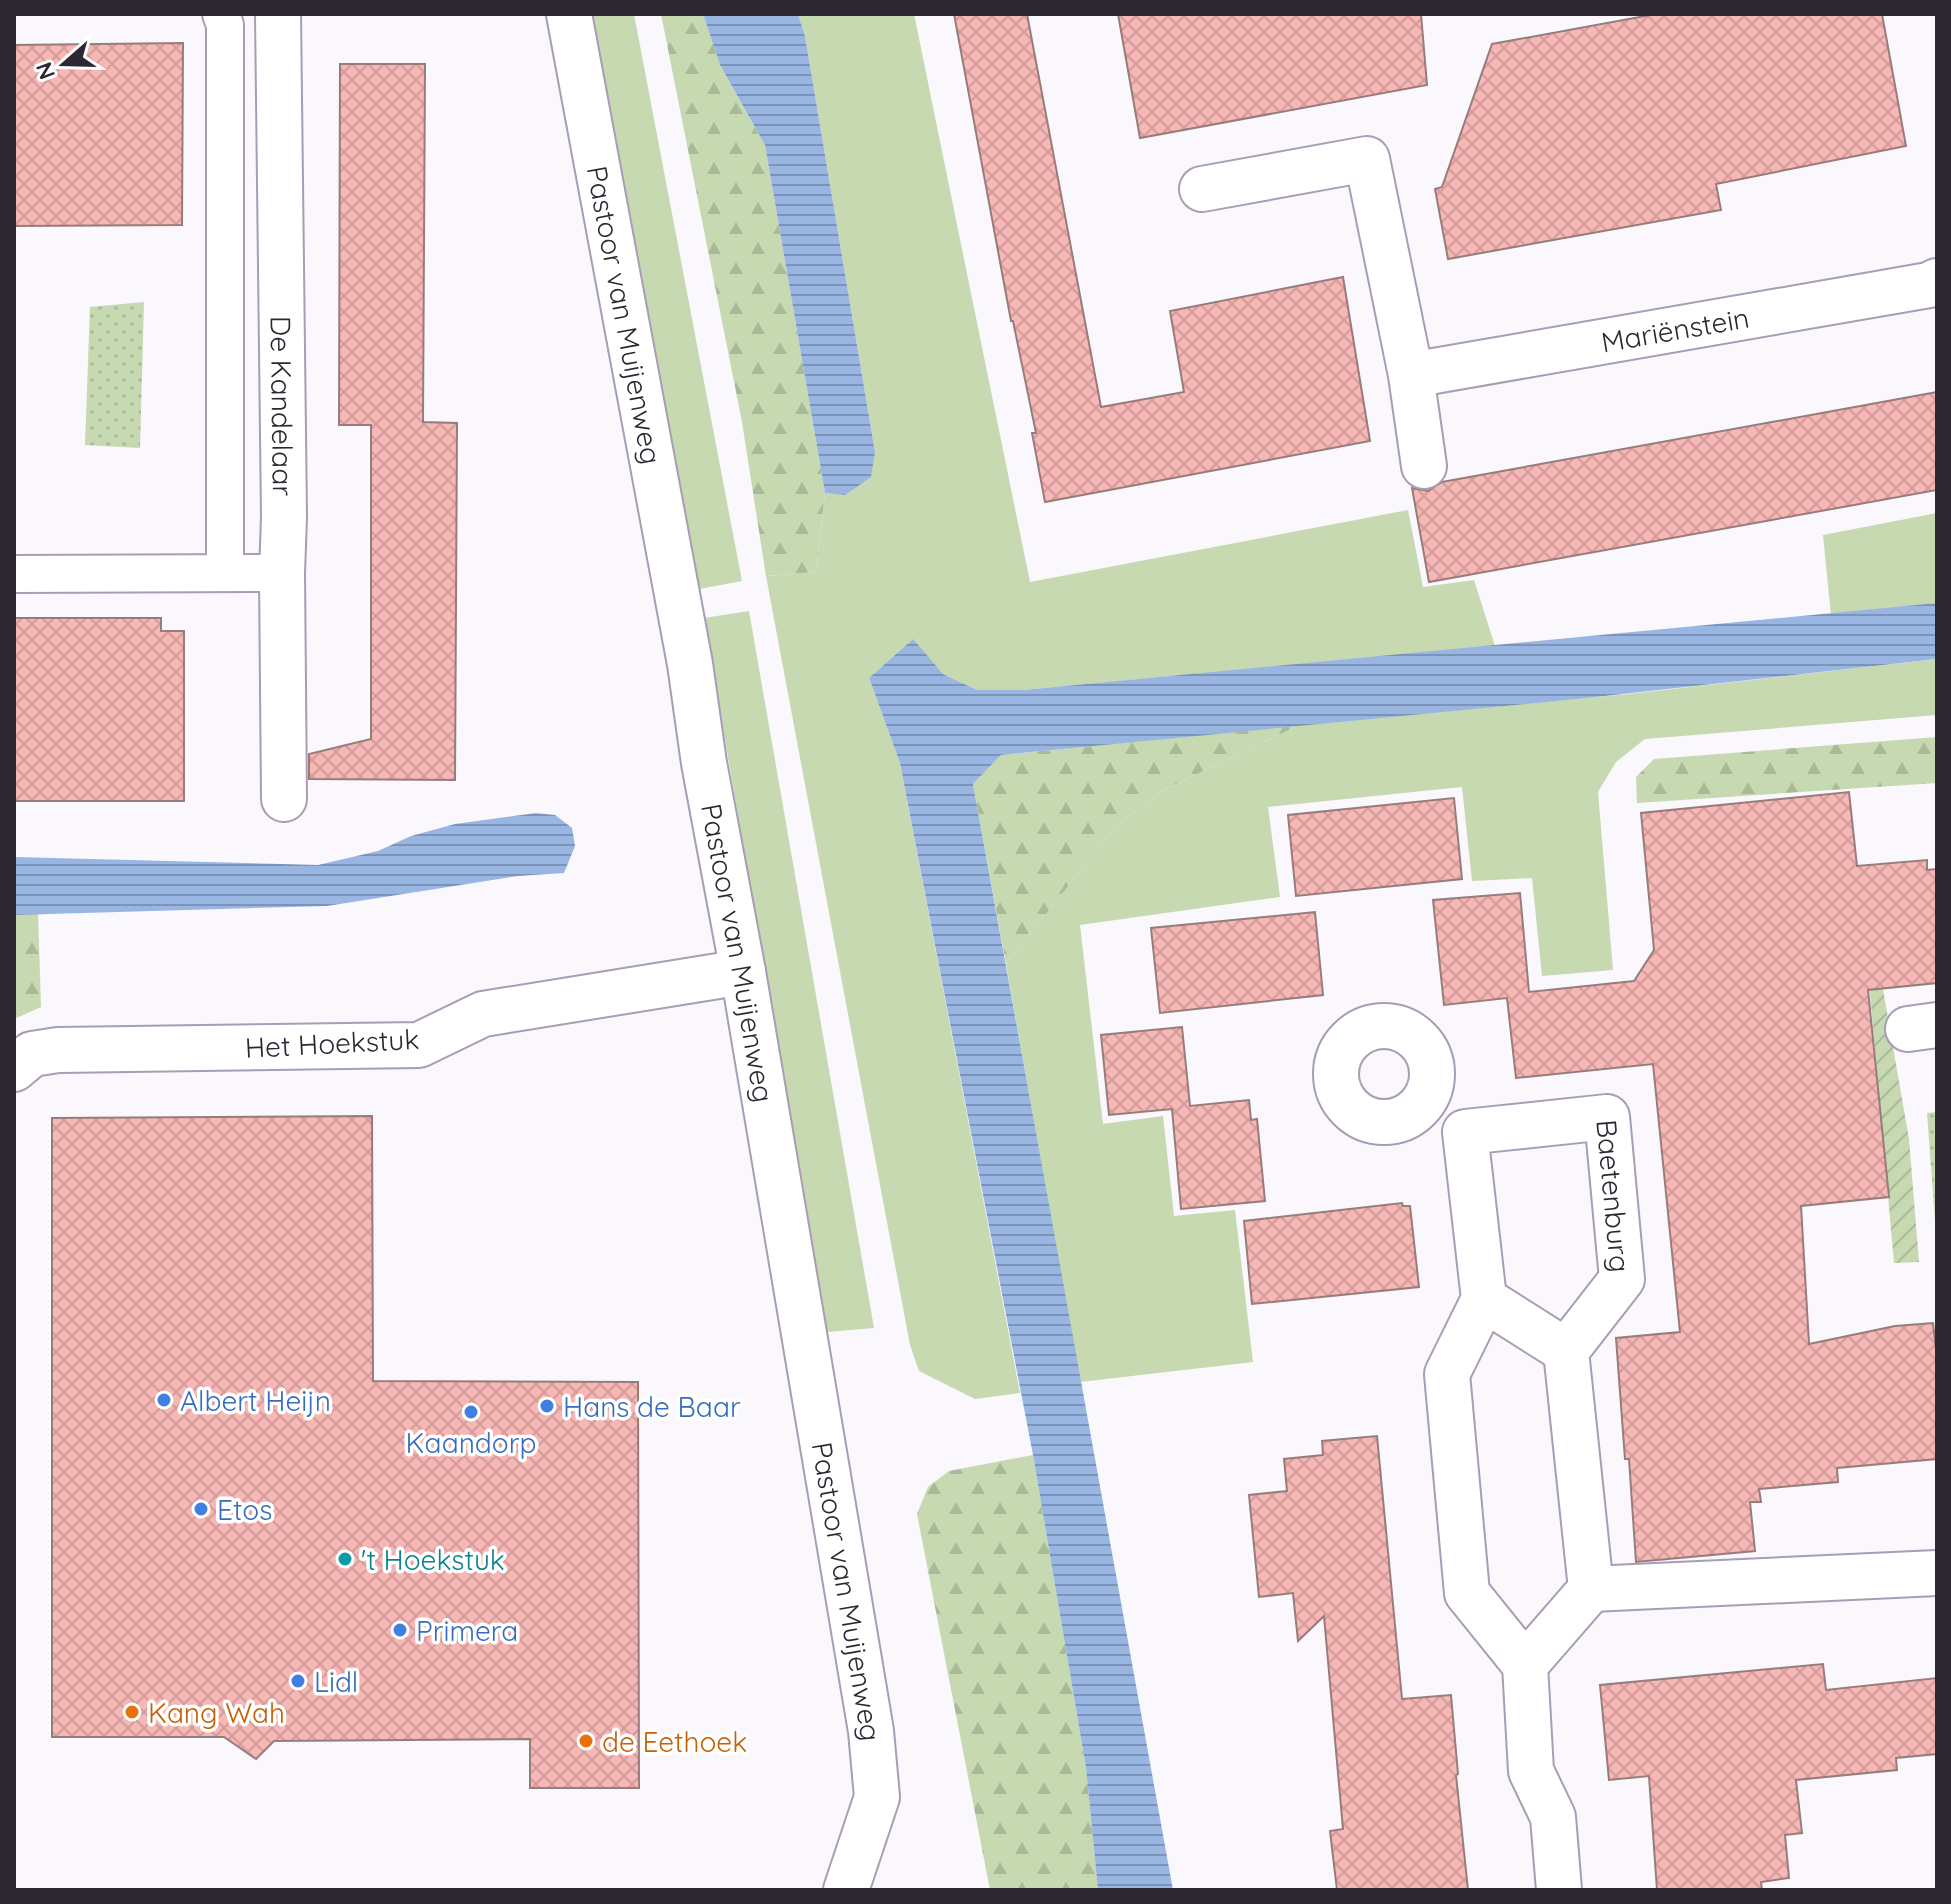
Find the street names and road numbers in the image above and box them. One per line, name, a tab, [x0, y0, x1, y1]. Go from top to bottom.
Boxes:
street label: Pastoor van Muijenweg	[580, 163, 670, 467]
street label: Mariënstein	[1598, 299, 1752, 359]
street label: De Kandelaar	[264, 316, 301, 496]
street label: Pastoor van Muijenweg	[694, 801, 782, 1105]
street label: Het Hoekstuk	[244, 1021, 420, 1065]
street label: Baetenburg	[1590, 1118, 1639, 1274]
street label: Pastoor van Muijenweg	[805, 1439, 889, 1742]

